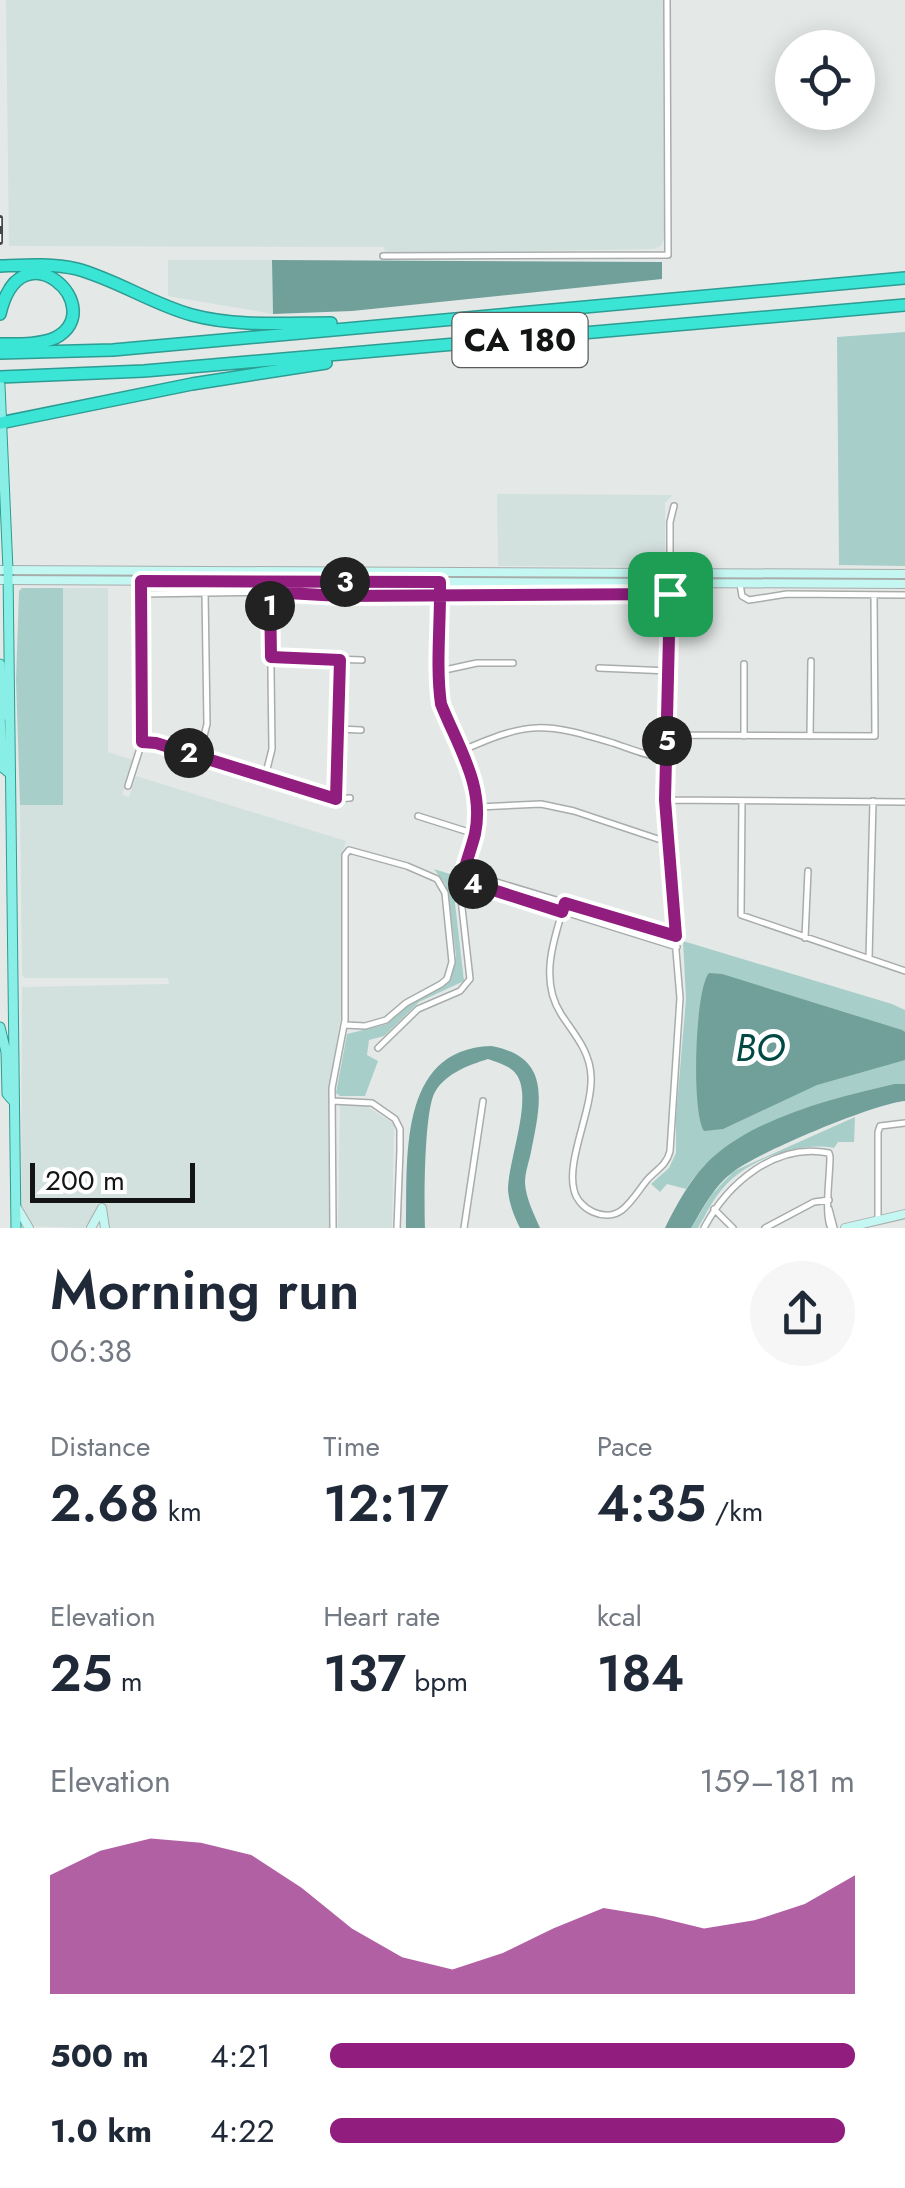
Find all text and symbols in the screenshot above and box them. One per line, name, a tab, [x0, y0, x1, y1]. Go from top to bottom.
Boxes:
map controls	[775, 30, 875, 130]
button: locate	[775, 30, 875, 130]
road number: CA 180	[452, 313, 588, 367]
pin	[628, 552, 713, 637]
pin: 3	[320, 557, 370, 607]
text: 3	[336, 561, 354, 602]
icon: arrive	[643, 567, 698, 622]
pin: 1	[245, 581, 295, 631]
text: 1	[263, 585, 277, 626]
pin: 5	[642, 716, 692, 766]
text: 5	[658, 720, 676, 761]
pin: 2	[164, 728, 214, 778]
text: 2	[180, 732, 198, 773]
pin: 4	[448, 859, 498, 909]
text: 4	[463, 863, 483, 904]
water label: BO	[735, 1020, 786, 1075]
scale bar	[30, 1158, 195, 1202]
text: 200 m	[45, 1160, 125, 1201]
text: Morning run	[50, 1250, 360, 1330]
button: share	[750, 1261, 855, 1366]
text: 06:38	[50, 1328, 132, 1374]
text: Distance	[50, 1426, 150, 1467]
text: Time	[323, 1426, 380, 1467]
text: Pace	[597, 1426, 652, 1467]
text: 2.68	[50, 1467, 159, 1540]
text: 12:17	[323, 1467, 449, 1540]
text: 4:35	[597, 1467, 706, 1540]
text: km	[159, 1491, 202, 1532]
text: /km	[706, 1491, 763, 1532]
text: Elevation	[50, 1596, 156, 1637]
text: Heart rate	[323, 1596, 440, 1637]
text: kcal	[597, 1596, 642, 1637]
text: 25	[50, 1637, 112, 1710]
text: 137	[323, 1637, 406, 1710]
text: 184	[597, 1637, 684, 1710]
text: m	[112, 1661, 143, 1702]
text: bpm	[406, 1661, 468, 1702]
text: Elevation	[50, 1758, 171, 1804]
text: 159–181 m	[700, 1758, 855, 1804]
text: 500 m	[50, 2033, 149, 2079]
text: 4:21	[210, 2033, 271, 2079]
text: 1.0 km	[50, 2108, 152, 2154]
text: 4:22	[210, 2108, 275, 2154]

